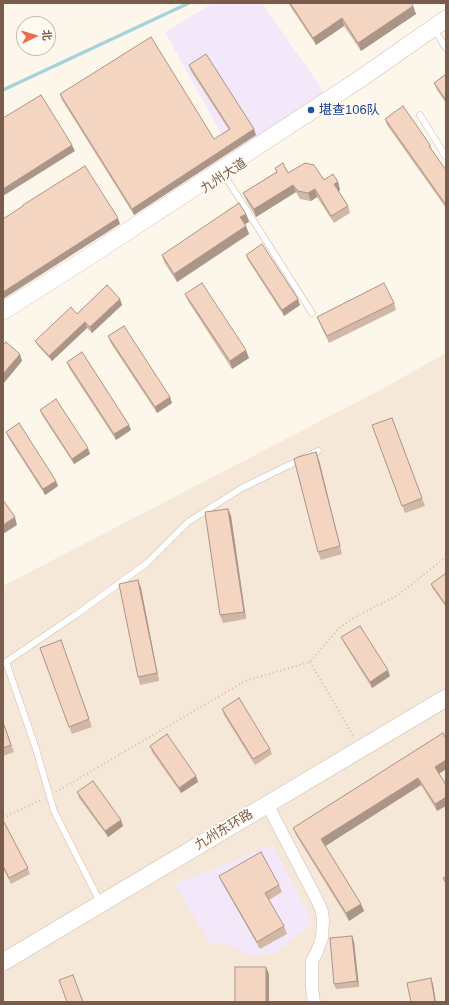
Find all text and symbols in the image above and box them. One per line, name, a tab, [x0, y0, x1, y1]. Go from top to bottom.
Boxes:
north arrow	[16, 16, 56, 56]
text: 北	[41, 29, 53, 41]
place label: 堪查106队	[319, 102, 380, 118]
marker: 堪查106队	[306, 105, 316, 115]
street label: 九州大道	[198, 155, 250, 197]
street label: 九州东环路	[192, 807, 256, 853]

